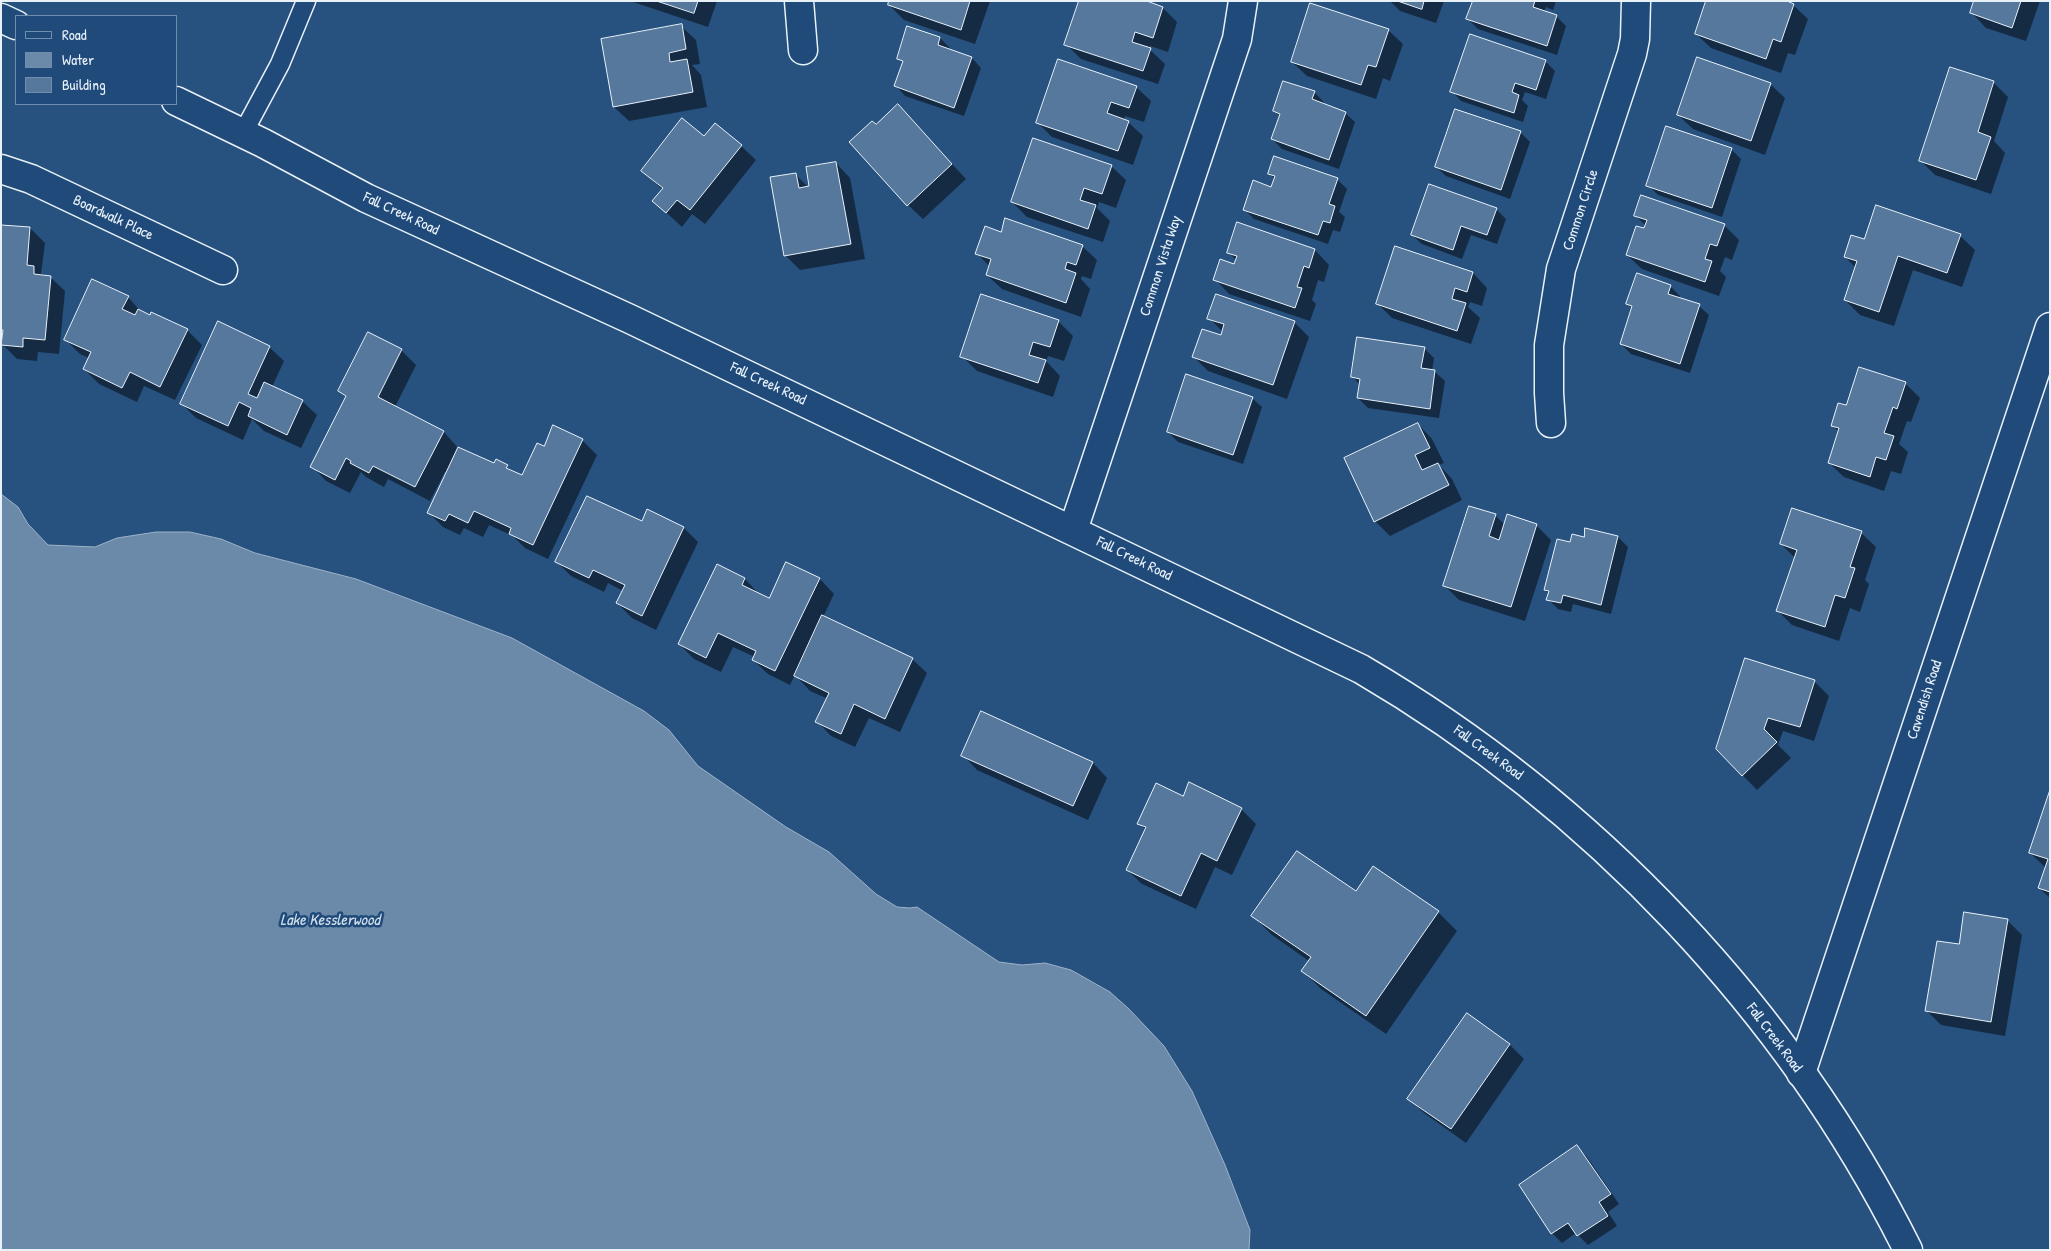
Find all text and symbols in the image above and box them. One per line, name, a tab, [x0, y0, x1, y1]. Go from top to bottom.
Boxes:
legend	[15, 15, 178, 105]
text: Road	[62, 24, 87, 45]
text: Water	[62, 49, 94, 70]
text: Building	[62, 74, 106, 95]
street label: Common Circle	[1559, 167, 1603, 253]
street label: Fall Creek Road	[360, 189, 442, 239]
street label: Boardwalk Place	[70, 192, 156, 244]
street label: Common Vista Way	[1136, 214, 1186, 318]
street label: Fall Creek Road	[727, 359, 809, 409]
street label: Fall Creek Road	[1093, 533, 1175, 585]
street label: Cavendish Road	[1904, 658, 1946, 742]
street label: Fall Creek Road	[1450, 722, 1526, 784]
water label: Lake Kesslerwood	[280, 911, 380, 931]
street label: Fall Creek Road	[1742, 1000, 1806, 1076]

